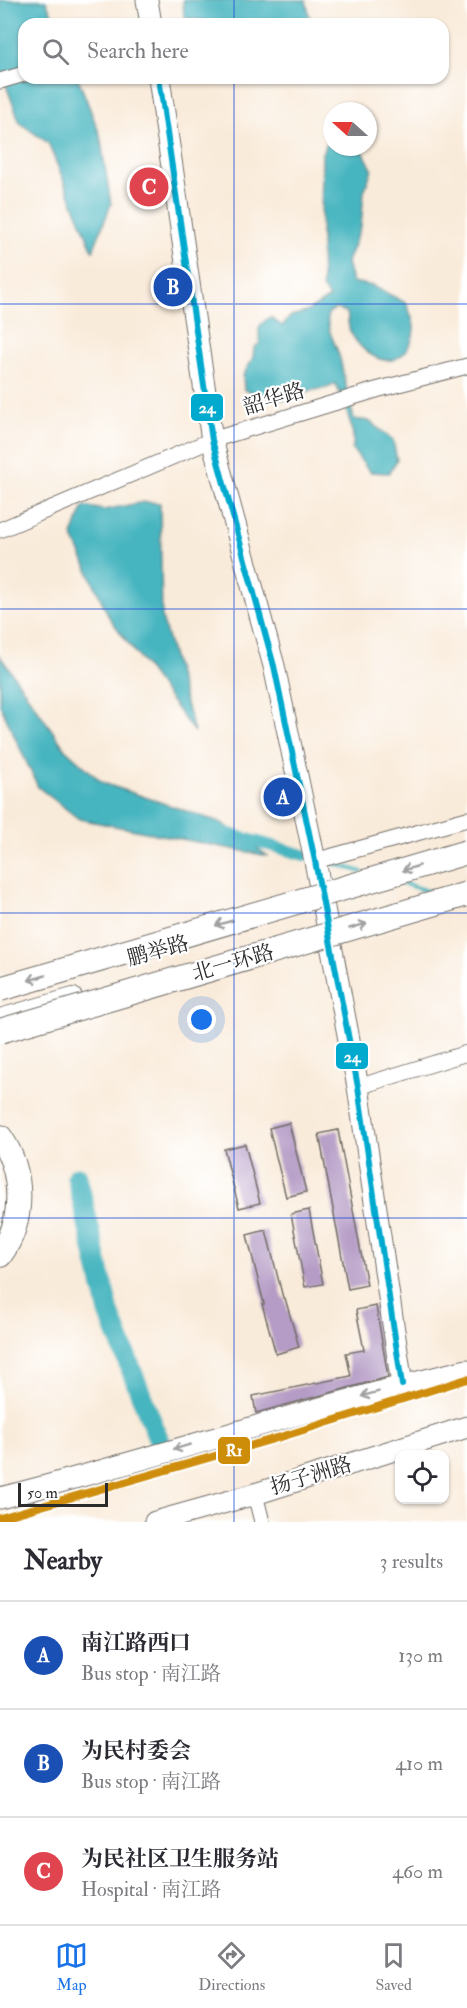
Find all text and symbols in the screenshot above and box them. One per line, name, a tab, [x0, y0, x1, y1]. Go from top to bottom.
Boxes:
search box	[18, 18, 449, 84]
icon: search	[39, 35, 72, 68]
text: Search here	[87, 37, 189, 65]
north arrow	[323, 102, 377, 156]
pin: C	[130, 164, 168, 210]
pin: B	[154, 264, 192, 310]
street label: 韶华路	[240, 377, 308, 421]
line badge: 24	[190, 393, 224, 422]
text: 24	[199, 398, 217, 418]
pin: A	[264, 774, 302, 820]
one-way arrow	[402, 863, 421, 874]
one-way arrow	[215, 918, 234, 929]
one-way arrow	[348, 920, 367, 931]
street label: 鹏举路	[124, 930, 192, 972]
street label: 北一环路	[189, 938, 277, 988]
one-way arrow	[27, 973, 46, 984]
your location	[187, 1005, 216, 1034]
line badge: 24	[335, 1042, 369, 1070]
text: 24	[344, 1047, 362, 1067]
one-way arrow	[360, 1389, 379, 1400]
line badge: R1	[217, 1436, 251, 1465]
text: R1	[225, 1441, 243, 1461]
one-way arrow	[173, 1442, 192, 1453]
map controls	[395, 1450, 449, 1504]
button: locate	[395, 1450, 449, 1504]
street label: 扬子洲路	[267, 1451, 355, 1501]
scale bar	[18, 1480, 108, 1508]
text: 50 m	[27, 1483, 58, 1503]
text: Nearby	[24, 1545, 102, 1577]
text: 3 results	[380, 1549, 443, 1574]
text: 南江路西口	[81, 1629, 191, 1657]
text: A	[37, 1643, 50, 1668]
text: 130 m	[398, 1643, 443, 1668]
text: Bus stop · 南江路	[81, 1661, 221, 1686]
text: 为民村委会	[81, 1737, 191, 1765]
text: B	[37, 1751, 50, 1776]
text: 410 m	[395, 1751, 443, 1776]
text: Bus stop · 南江路	[81, 1769, 221, 1794]
text: 为民社区卫生服务站	[81, 1845, 279, 1873]
text: C	[36, 1859, 51, 1884]
text: 460 m	[392, 1859, 443, 1884]
text: Hospital · 南江路	[81, 1877, 221, 1902]
tab: Map	[55, 1939, 88, 1995]
tab: Directions	[198, 1939, 265, 1995]
tab: Saved	[375, 1939, 412, 1995]

